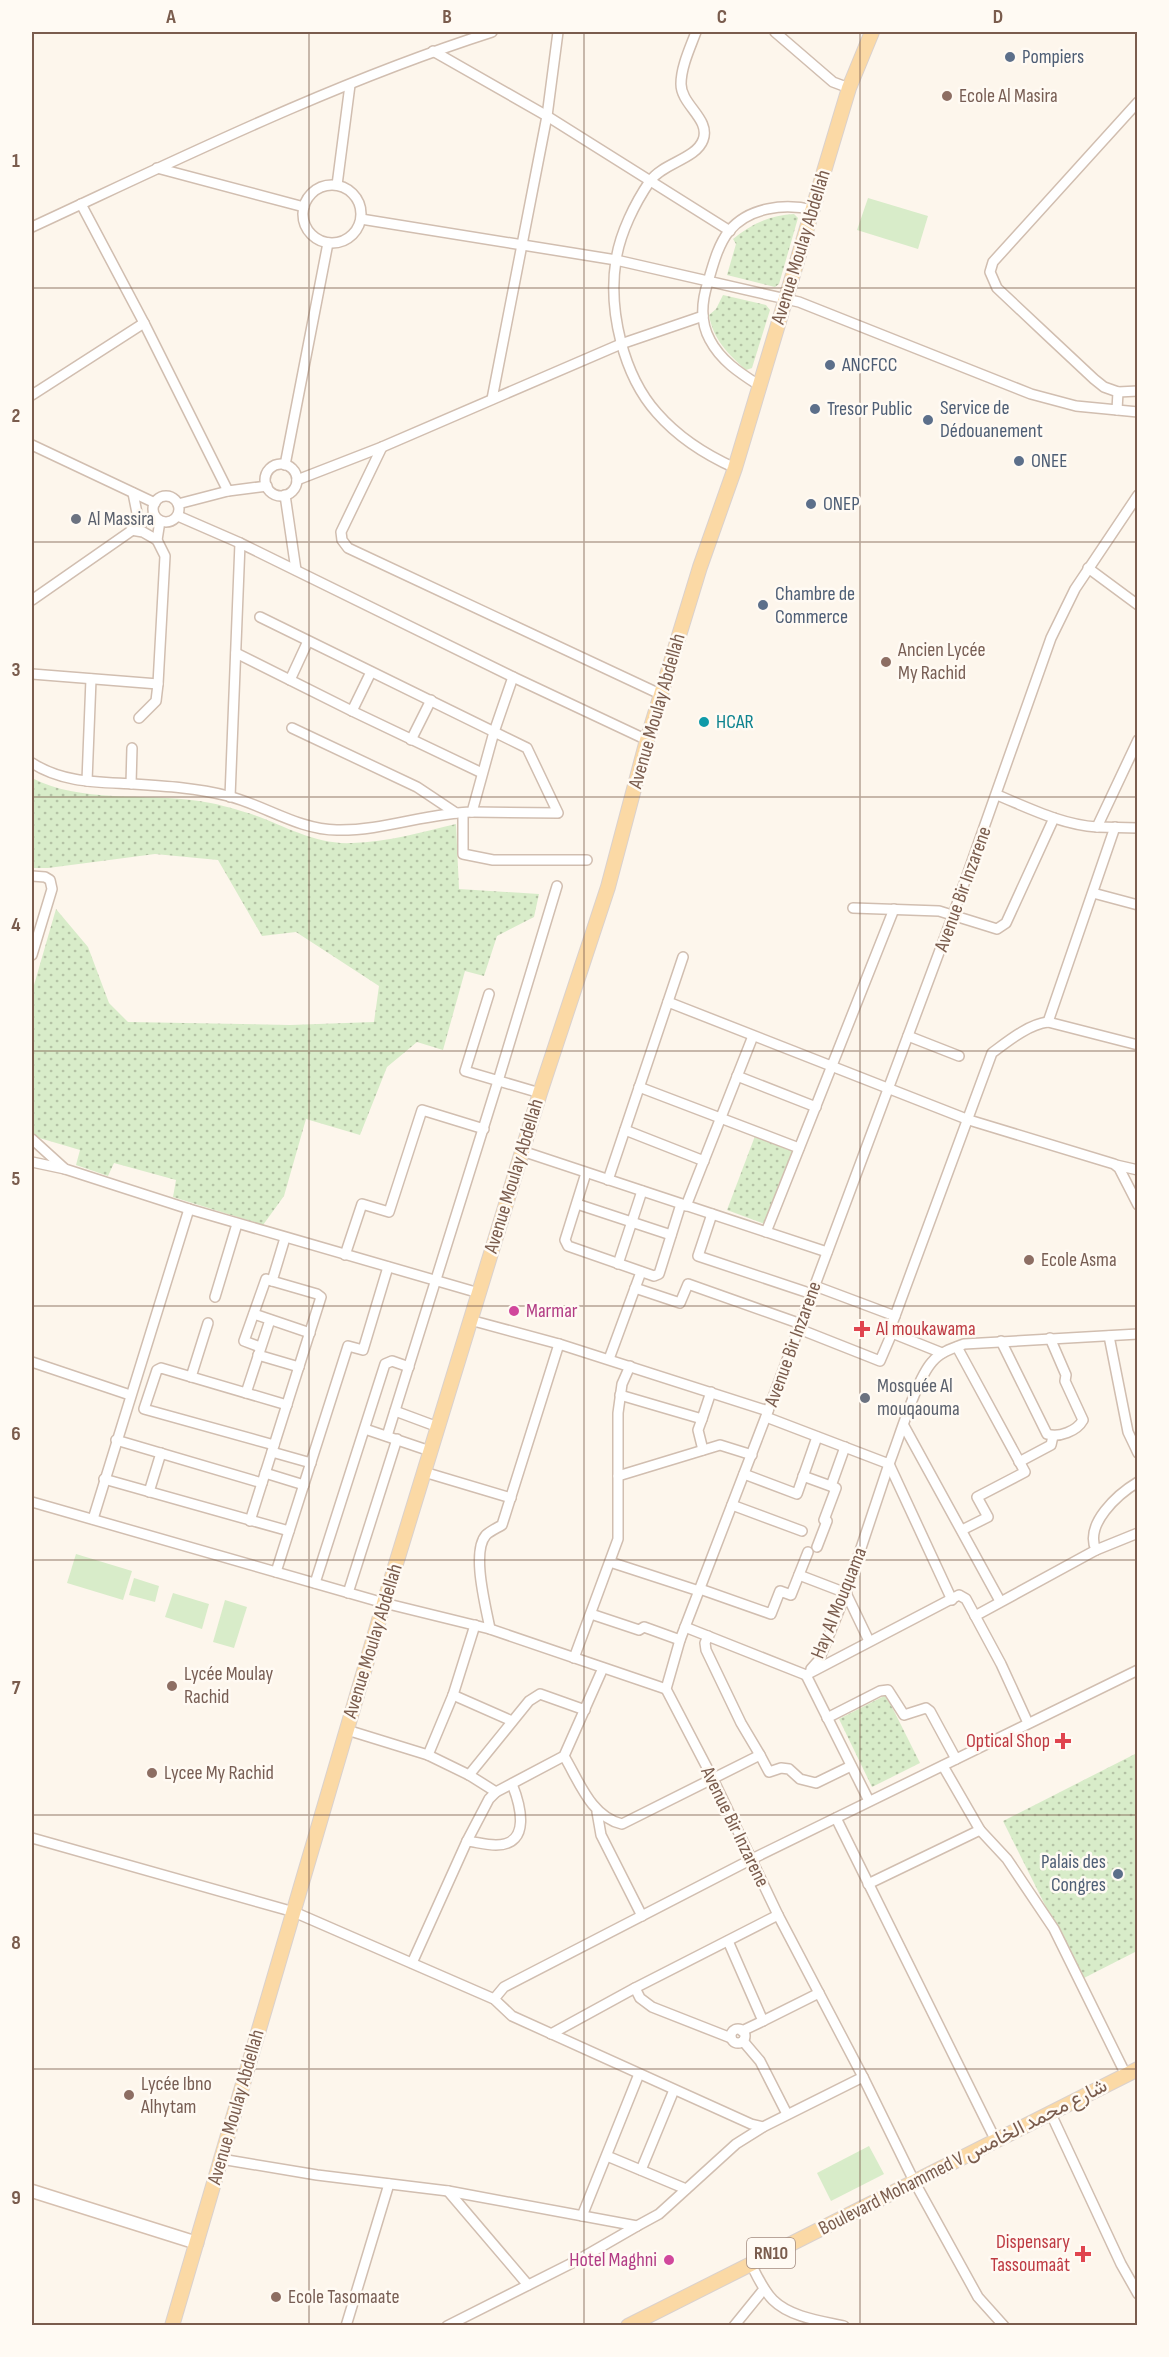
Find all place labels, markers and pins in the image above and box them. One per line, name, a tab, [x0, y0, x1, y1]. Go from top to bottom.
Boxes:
place label: Pompiers	[1022, 45, 1084, 69]
marker: Pompiers	[1003, 50, 1017, 64]
place label: Ecole Al Masira	[959, 84, 1058, 108]
marker: Ecole Al Masira	[940, 89, 954, 103]
place label: ANCFCC	[841, 353, 897, 377]
marker: ANCFCC	[823, 358, 837, 372]
place label: Service de Dédouanement	[940, 396, 1043, 443]
place label: Tresor Public	[827, 397, 912, 421]
marker: Tresor Public	[808, 402, 822, 416]
marker: Service de Dédouanement	[921, 413, 935, 427]
place label: ONEE	[1031, 449, 1068, 473]
marker: ONEE	[1012, 454, 1026, 468]
place label: ONEP	[823, 492, 860, 516]
marker: ONEP	[804, 497, 818, 511]
place label: Al Massira	[87, 507, 154, 531]
marker: Al Massira	[69, 512, 83, 526]
place label: Chambre de Commerce	[775, 582, 855, 629]
marker: Chambre de Commerce	[756, 598, 770, 612]
place label: Ancien Lycée My Rachid	[897, 638, 986, 685]
marker: Ancien Lycée My Rachid	[879, 655, 893, 669]
place label: HCAR	[716, 710, 754, 734]
marker: HCAR	[697, 715, 711, 729]
place label: Ecole Asma	[1041, 1248, 1117, 1272]
marker: Ecole Asma	[1022, 1253, 1036, 1267]
place label: Marmar	[526, 1299, 578, 1323]
marker: Marmar	[507, 1304, 521, 1318]
place label: Al moukawama	[875, 1317, 976, 1341]
marker: Al moukawama	[853, 1320, 871, 1338]
place label: Mosquée Al mouqaouma	[877, 1374, 960, 1421]
marker: Mosquée Al mouqaouma	[858, 1391, 872, 1405]
place label: Lycée Moulay Rachid	[184, 1662, 273, 1709]
marker: Lycée Moulay Rachid	[165, 1679, 179, 1693]
place label: Optical Shop	[966, 1729, 1050, 1753]
marker: Optical Shop	[1054, 1732, 1072, 1750]
place label: Lycee My Rachid	[164, 1761, 274, 1785]
marker: Lycee My Rachid	[145, 1766, 159, 1780]
place label: Palais des Congres	[1041, 1850, 1106, 1897]
marker: Palais des Congres	[1111, 1867, 1125, 1881]
place label: Lycée Ibno Alhytam	[140, 2072, 212, 2119]
marker: Lycée Ibno Alhytam	[122, 2088, 136, 2102]
place label: Dispensary Tassoumaât	[990, 2230, 1070, 2277]
marker: Dispensary Tassoumaât	[1074, 2245, 1092, 2263]
place label: Hotel Maghni	[569, 2248, 657, 2272]
marker: Hotel Maghni	[662, 2253, 676, 2267]
place label: Ecole Tasomaate	[288, 2285, 399, 2309]
marker: Ecole Tasomaate	[269, 2290, 283, 2304]

